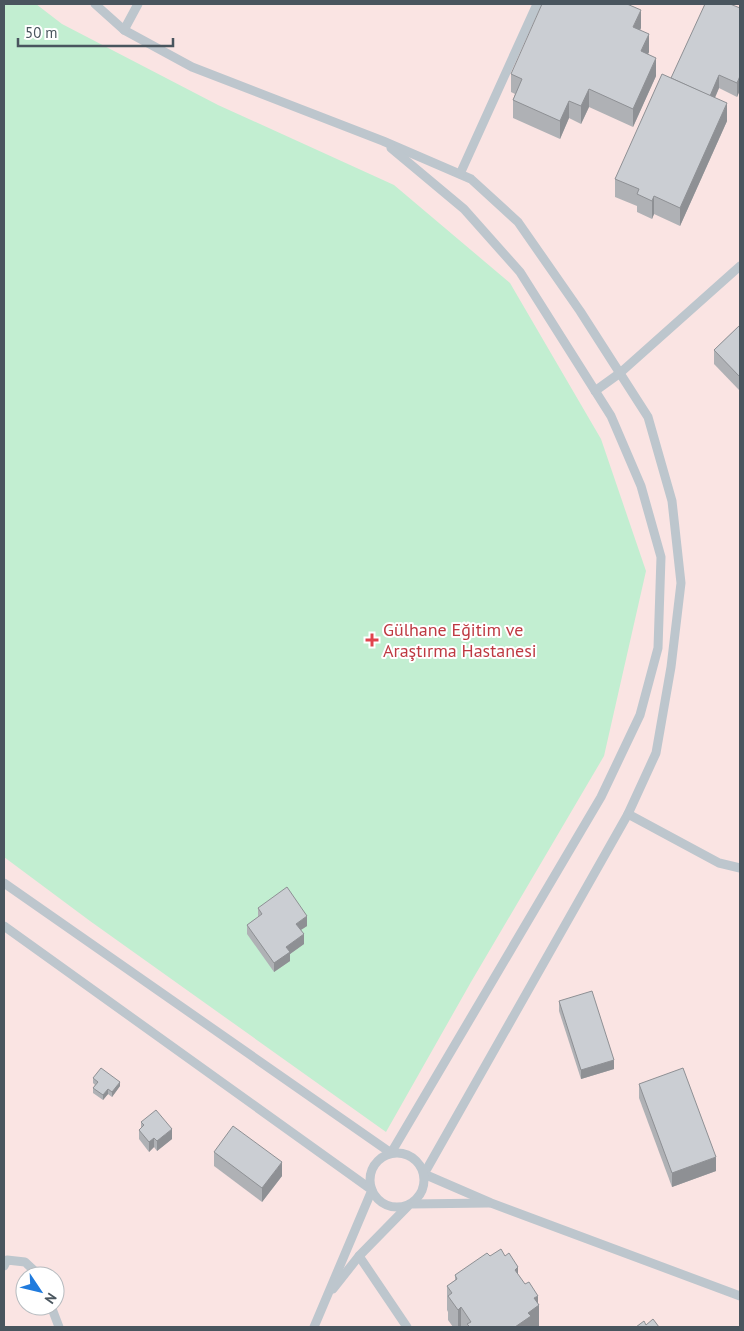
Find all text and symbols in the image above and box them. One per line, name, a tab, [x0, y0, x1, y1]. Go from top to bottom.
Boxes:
scale bar	[18, 15, 172, 47]
text: 50 m	[25, 23, 58, 42]
place label: Gülhane Eğitim ve Araştırma Hastanesi	[383, 618, 537, 662]
marker: Gülhane Eğitim ve Araştırma Hastanesi	[365, 633, 379, 647]
north arrow	[15, 1266, 65, 1316]
text: N	[41, 1290, 61, 1307]

